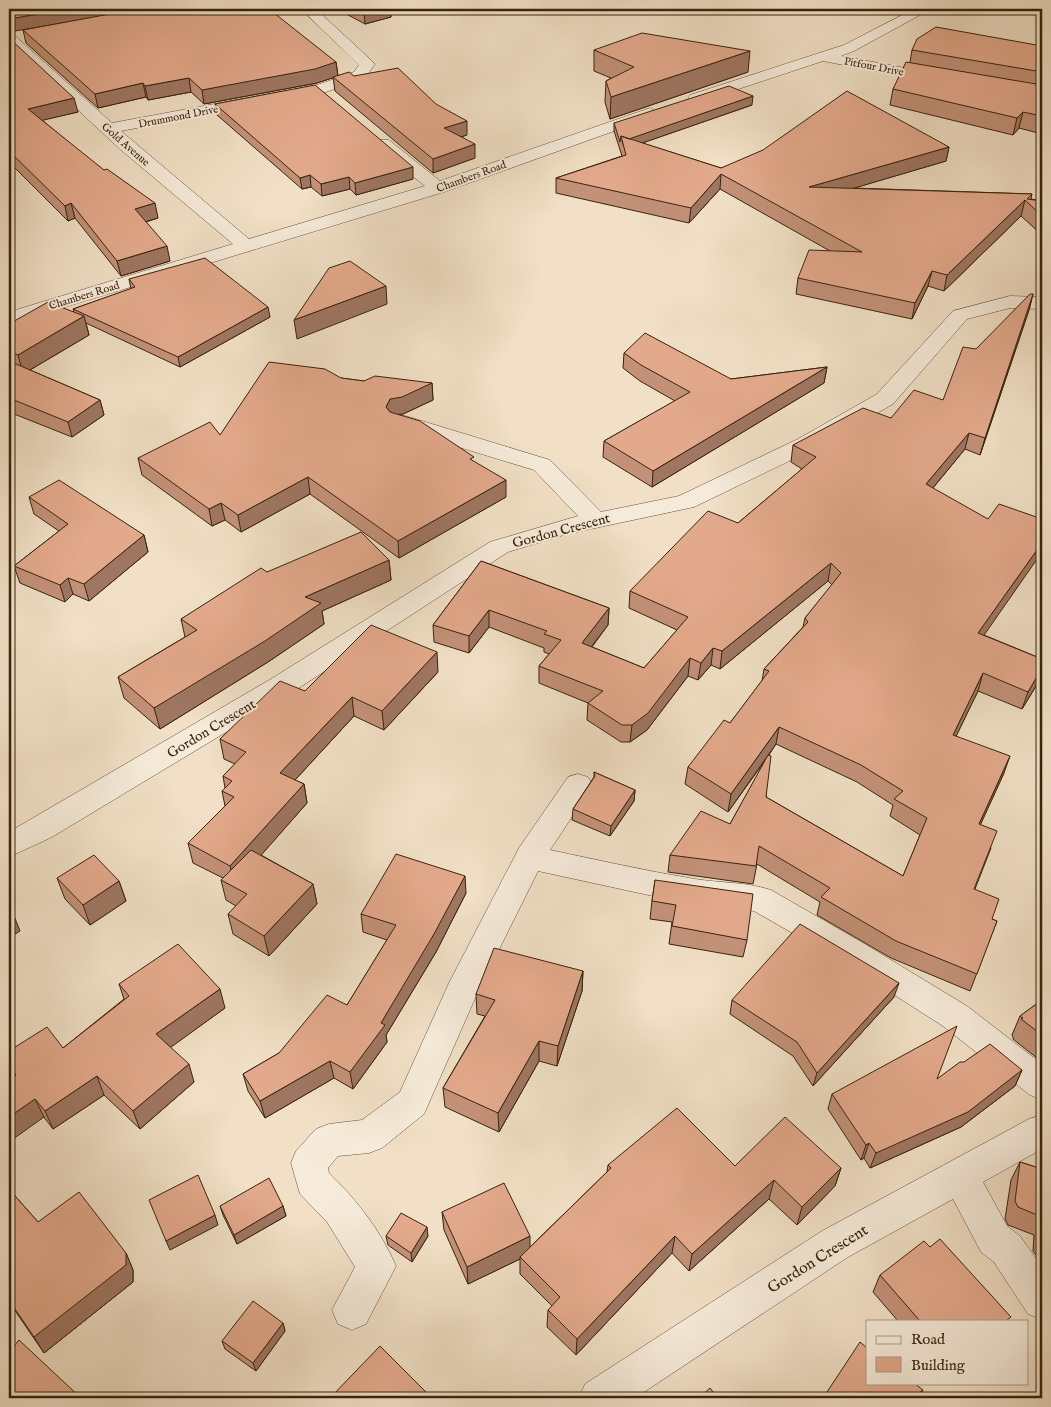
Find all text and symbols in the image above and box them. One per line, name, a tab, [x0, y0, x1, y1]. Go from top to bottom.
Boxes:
street label: Pitfour Drive	[843, 54, 905, 80]
street label: Drummond Drive	[137, 102, 219, 132]
street label: Gold Avenue	[98, 120, 152, 170]
street label: Chambers Road	[435, 158, 508, 196]
street label: Chambers Road	[47, 279, 121, 313]
street label: Gordon Crescent	[510, 509, 612, 553]
street label: Gordon Crescent	[164, 695, 259, 762]
street label: Gordon Crescent	[764, 1221, 872, 1299]
legend	[866, 1320, 1028, 1384]
text: Road	[911, 1330, 946, 1349]
text: Building	[911, 1356, 966, 1375]

